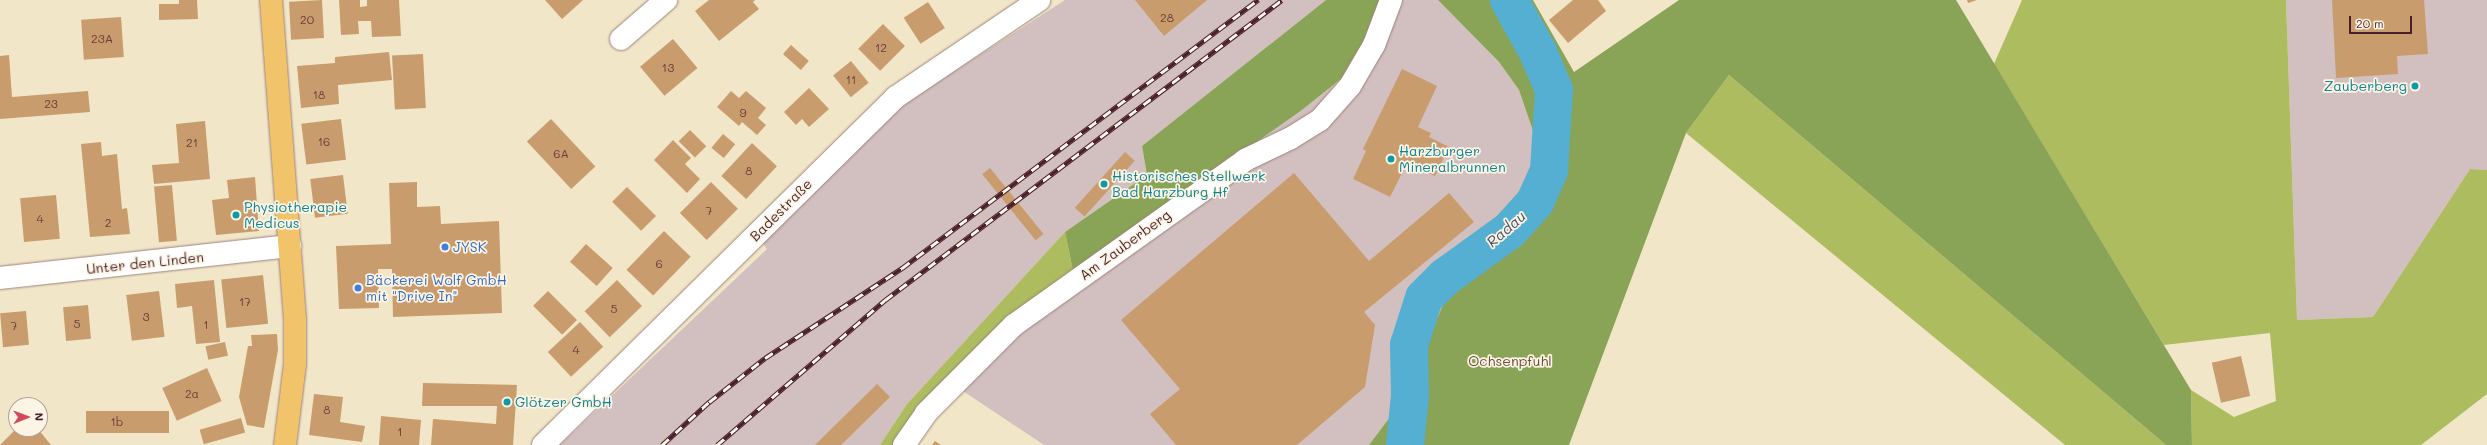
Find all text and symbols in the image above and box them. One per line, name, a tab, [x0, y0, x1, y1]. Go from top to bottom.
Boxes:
scale bar	[2351, 8, 2414, 34]
house number: 28	[1160, 11, 1174, 25]
house number: 20	[300, 13, 314, 27]
text: 20 m	[2356, 15, 2384, 31]
house number: 23A	[91, 32, 113, 46]
house number: 12	[875, 41, 887, 55]
house number: 13	[662, 61, 674, 75]
house number: 11	[846, 73, 856, 87]
place label: Zauberberg	[2324, 78, 2407, 94]
marker: Zauberberg	[2410, 81, 2420, 91]
house number: 18	[313, 88, 325, 102]
house number: 23	[44, 97, 58, 111]
house number: 9	[739, 106, 747, 120]
house number: 16	[318, 135, 330, 149]
house number: 21	[186, 136, 198, 150]
place label: Harzburger Mineralbrunnen	[1399, 143, 1506, 176]
house number: 6A	[553, 147, 569, 161]
marker: Harzburger Mineralbrunnen	[1386, 154, 1396, 164]
house number: 8	[745, 164, 753, 178]
place label: Historisches Stellwerk Bad Harzburg Hf	[1112, 168, 1265, 200]
street label: Badestraße	[746, 175, 816, 245]
marker: Historisches Stellwerk Bad Harzburg Hf	[1099, 179, 1109, 189]
place label: Physiotherapie Medicus	[244, 199, 347, 232]
house number: 7	[706, 204, 712, 218]
street label: Am Zauberberg	[1076, 206, 1174, 284]
water label: Radau	[1483, 207, 1529, 251]
marker: Physiotherapie Medicus	[231, 210, 241, 220]
house number: 4	[36, 212, 44, 226]
house number: 2	[105, 216, 111, 230]
place label: JYSK	[453, 239, 486, 255]
marker: JYSK	[440, 242, 450, 252]
street label: Unter den Linden	[85, 248, 205, 278]
house number: 6	[655, 257, 663, 271]
place label: Bäckerei Wolf GmbH mit "Drive In"	[366, 272, 507, 304]
marker: Bäckerei Wolf GmbH mit "Drive In"	[353, 283, 363, 293]
house number: 17	[239, 295, 251, 309]
house number: 5	[611, 302, 617, 316]
house number: 3	[142, 310, 150, 324]
house number: 5	[74, 317, 80, 331]
house number: 1	[203, 318, 209, 332]
house number: 7	[11, 319, 17, 333]
house number: 4	[572, 343, 580, 357]
park label: Ochsenpfuhl	[1468, 353, 1552, 369]
house number: 2a	[185, 387, 199, 401]
place label: Glötzer GmbH	[515, 394, 612, 410]
north arrow	[8, 397, 48, 437]
marker: Glötzer GmbH	[502, 397, 512, 407]
house number: 8	[323, 403, 331, 417]
text: N	[32, 412, 47, 421]
house number: 1b	[110, 415, 124, 429]
house number: 1	[397, 425, 403, 439]

